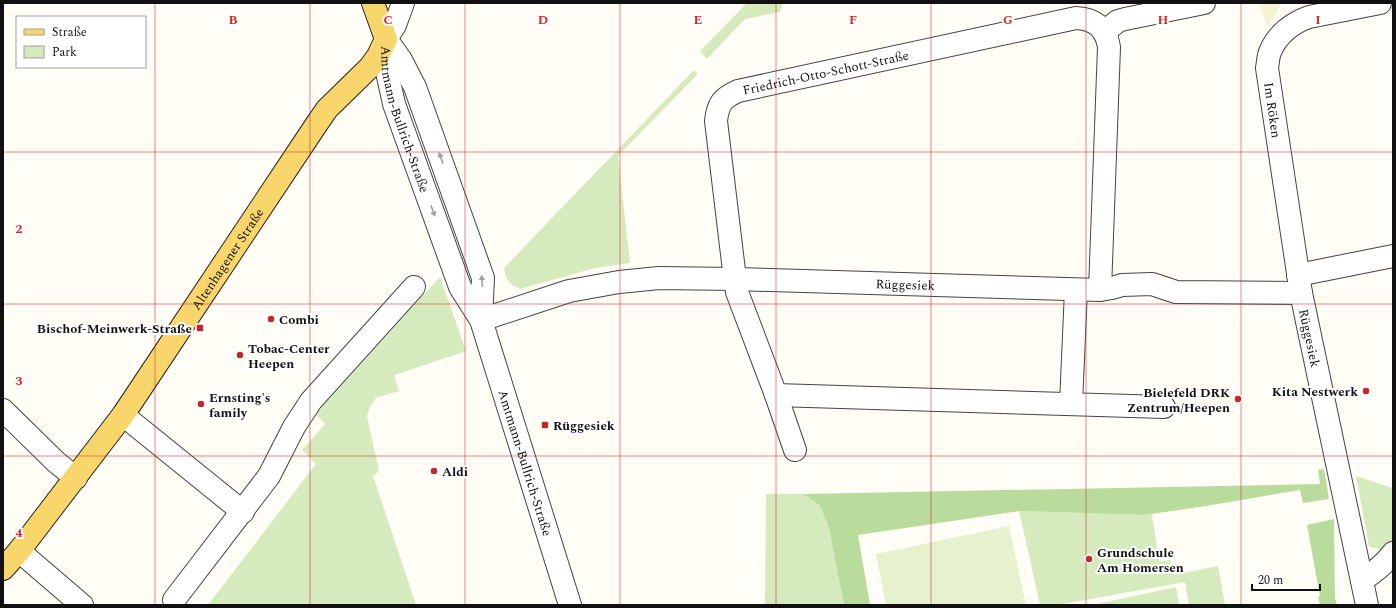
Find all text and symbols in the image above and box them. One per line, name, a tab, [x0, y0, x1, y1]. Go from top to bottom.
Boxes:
text: B	[228, 10, 238, 30]
text: C	[383, 10, 393, 30]
text: D	[538, 10, 548, 30]
text: E	[694, 10, 703, 30]
text: F	[849, 10, 857, 30]
text: G	[1003, 10, 1013, 30]
text: H	[1158, 10, 1169, 30]
text: I	[1315, 10, 1321, 30]
legend	[16, 16, 146, 68]
text: Straße	[52, 23, 87, 42]
text: Park	[52, 43, 77, 62]
street label: Friedrich-Otto-Schott-Straße	[741, 45, 911, 101]
street label: Amtmann-Bullrich-Straße	[375, 46, 434, 196]
street label: Im Röken	[1258, 81, 1286, 140]
one-way arrow	[437, 151, 443, 163]
street label: Altenhagener Straße	[187, 204, 269, 314]
one-way arrow	[430, 205, 436, 217]
text: 2	[15, 219, 23, 239]
street label: Rüggesiek	[875, 274, 935, 296]
one-way arrow	[478, 275, 485, 287]
street label: Rüggesiek	[1293, 307, 1325, 369]
place label: Combi	[279, 310, 319, 330]
marker: Combi	[266, 314, 276, 324]
place label: Bischof-Meinwerk-Straße	[37, 319, 192, 339]
marker: Bischof-Meinwerk-Straße	[195, 323, 205, 333]
place label: Tobac-Center Heepen	[248, 339, 330, 374]
marker: Tobac-Center Heepen	[235, 350, 245, 360]
text: 3	[15, 371, 23, 391]
place label: Kita Nestwerk	[1272, 382, 1358, 402]
place label: Bielefeld DRK Zentrum/Heepen	[1127, 383, 1230, 418]
marker: Kita Nestwerk	[1361, 386, 1371, 396]
street label: Amtmann-Bullrich-Straße	[492, 387, 557, 539]
place label: Ernsting's family	[209, 388, 270, 423]
marker: Bielefeld DRK Zentrum/Heepen	[1233, 394, 1243, 404]
marker: Ernsting's family	[196, 399, 206, 409]
place label: Rüggesiek	[553, 416, 615, 436]
marker: Rüggesiek	[540, 420, 550, 430]
place label: Aldi	[442, 462, 468, 482]
marker: Aldi	[429, 466, 439, 476]
text: 4	[15, 523, 23, 543]
place label: Grundschule Am Homersen	[1097, 543, 1184, 578]
marker: Grundschule Am Homersen	[1084, 554, 1094, 564]
scale bar	[1252, 566, 1320, 592]
text: 20 m	[1258, 571, 1283, 590]

